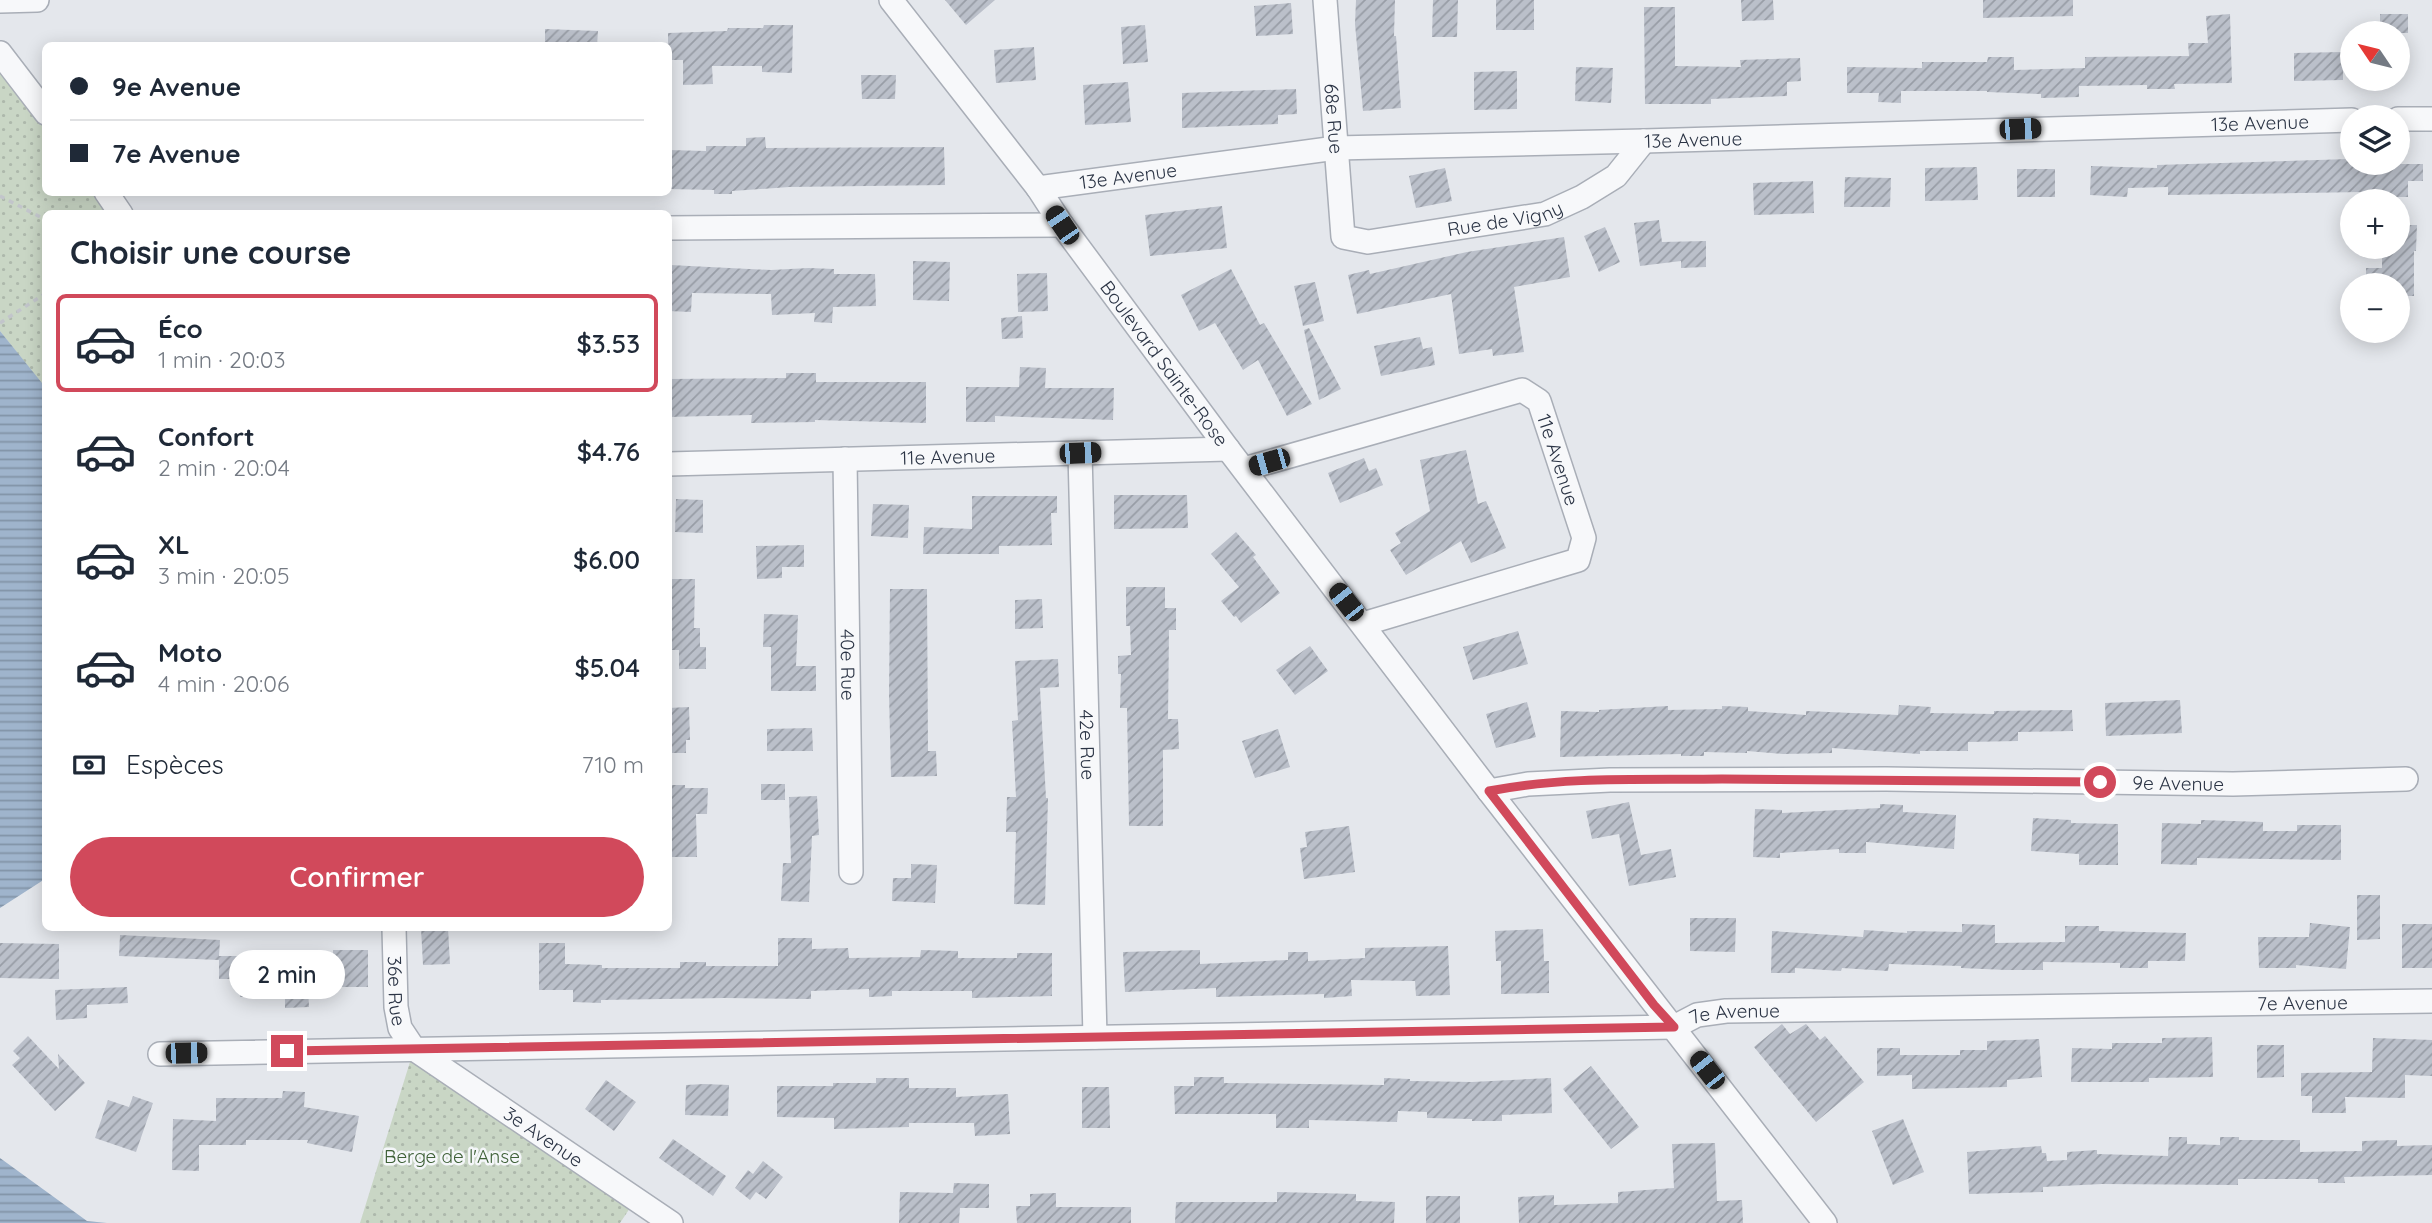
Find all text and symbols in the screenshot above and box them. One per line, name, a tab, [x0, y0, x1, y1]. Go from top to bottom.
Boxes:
north arrow	[2340, 21, 2410, 91]
map controls	[2340, 21, 2410, 343]
text: 9e Avenue	[112, 70, 241, 103]
street label: 68e Rue	[1319, 83, 1349, 155]
button: layers	[2340, 105, 2410, 175]
street label: 13e Avenue	[2211, 109, 2309, 136]
car	[1999, 118, 2042, 140]
street label: 13e Avenue	[1644, 126, 1743, 153]
text: 7e Avenue	[112, 137, 241, 170]
street label: 13e Avenue	[1078, 157, 1178, 194]
button: +	[2340, 189, 2410, 259]
street label: Rue de Vigny	[1445, 196, 1566, 241]
car	[1042, 202, 1083, 248]
text: Choisir une course	[70, 232, 351, 272]
button: −	[2340, 273, 2410, 343]
street label: Boulevard Sainte-Rose	[1095, 276, 1234, 451]
icon: car	[74, 312, 137, 375]
text: Éco	[158, 312, 203, 345]
text: $3.53	[576, 327, 640, 360]
text: 1 min · 20:03	[158, 345, 286, 374]
street label: 11e Avenue	[1532, 411, 1584, 509]
icon: car	[74, 420, 137, 483]
text: Confort	[158, 420, 255, 453]
text: $4.76	[577, 435, 640, 468]
car	[1059, 442, 1102, 464]
street label: 11e Avenue	[900, 443, 996, 470]
car	[1246, 446, 1293, 478]
text: 2 min · 20:04	[158, 453, 290, 482]
icon: car	[74, 528, 137, 591]
text: XL	[158, 528, 190, 561]
text: $6.00	[573, 543, 640, 576]
text: 3 min · 20:05	[158, 561, 290, 590]
car	[1325, 579, 1368, 625]
street label: 40e Rue	[835, 629, 861, 701]
icon: car	[74, 636, 137, 699]
text: Moto	[158, 636, 222, 669]
text: $5.04	[575, 651, 640, 684]
text: 4 min · 20:06	[158, 669, 289, 698]
street label: 42e Rue	[1075, 709, 1100, 780]
icon: cash	[70, 746, 108, 784]
text: Espèces	[126, 748, 224, 781]
text: 710 m	[582, 750, 644, 779]
route start	[2084, 766, 2116, 798]
street label: 9e Avenue	[2132, 771, 2224, 796]
button: Confirmer	[70, 837, 644, 917]
callout: 2 min	[229, 950, 345, 998]
street label: 36e Rue	[383, 956, 411, 1028]
text: 2 min	[257, 960, 317, 989]
street label: 7e Avenue	[2257, 990, 2348, 1015]
street label: 7e Avenue	[1685, 998, 1780, 1029]
route end	[271, 1035, 303, 1067]
car	[165, 1042, 208, 1064]
car	[1686, 1047, 1729, 1093]
street label: 3e Avenue	[499, 1101, 588, 1172]
park label: Berge de l'Anse	[384, 1144, 520, 1168]

